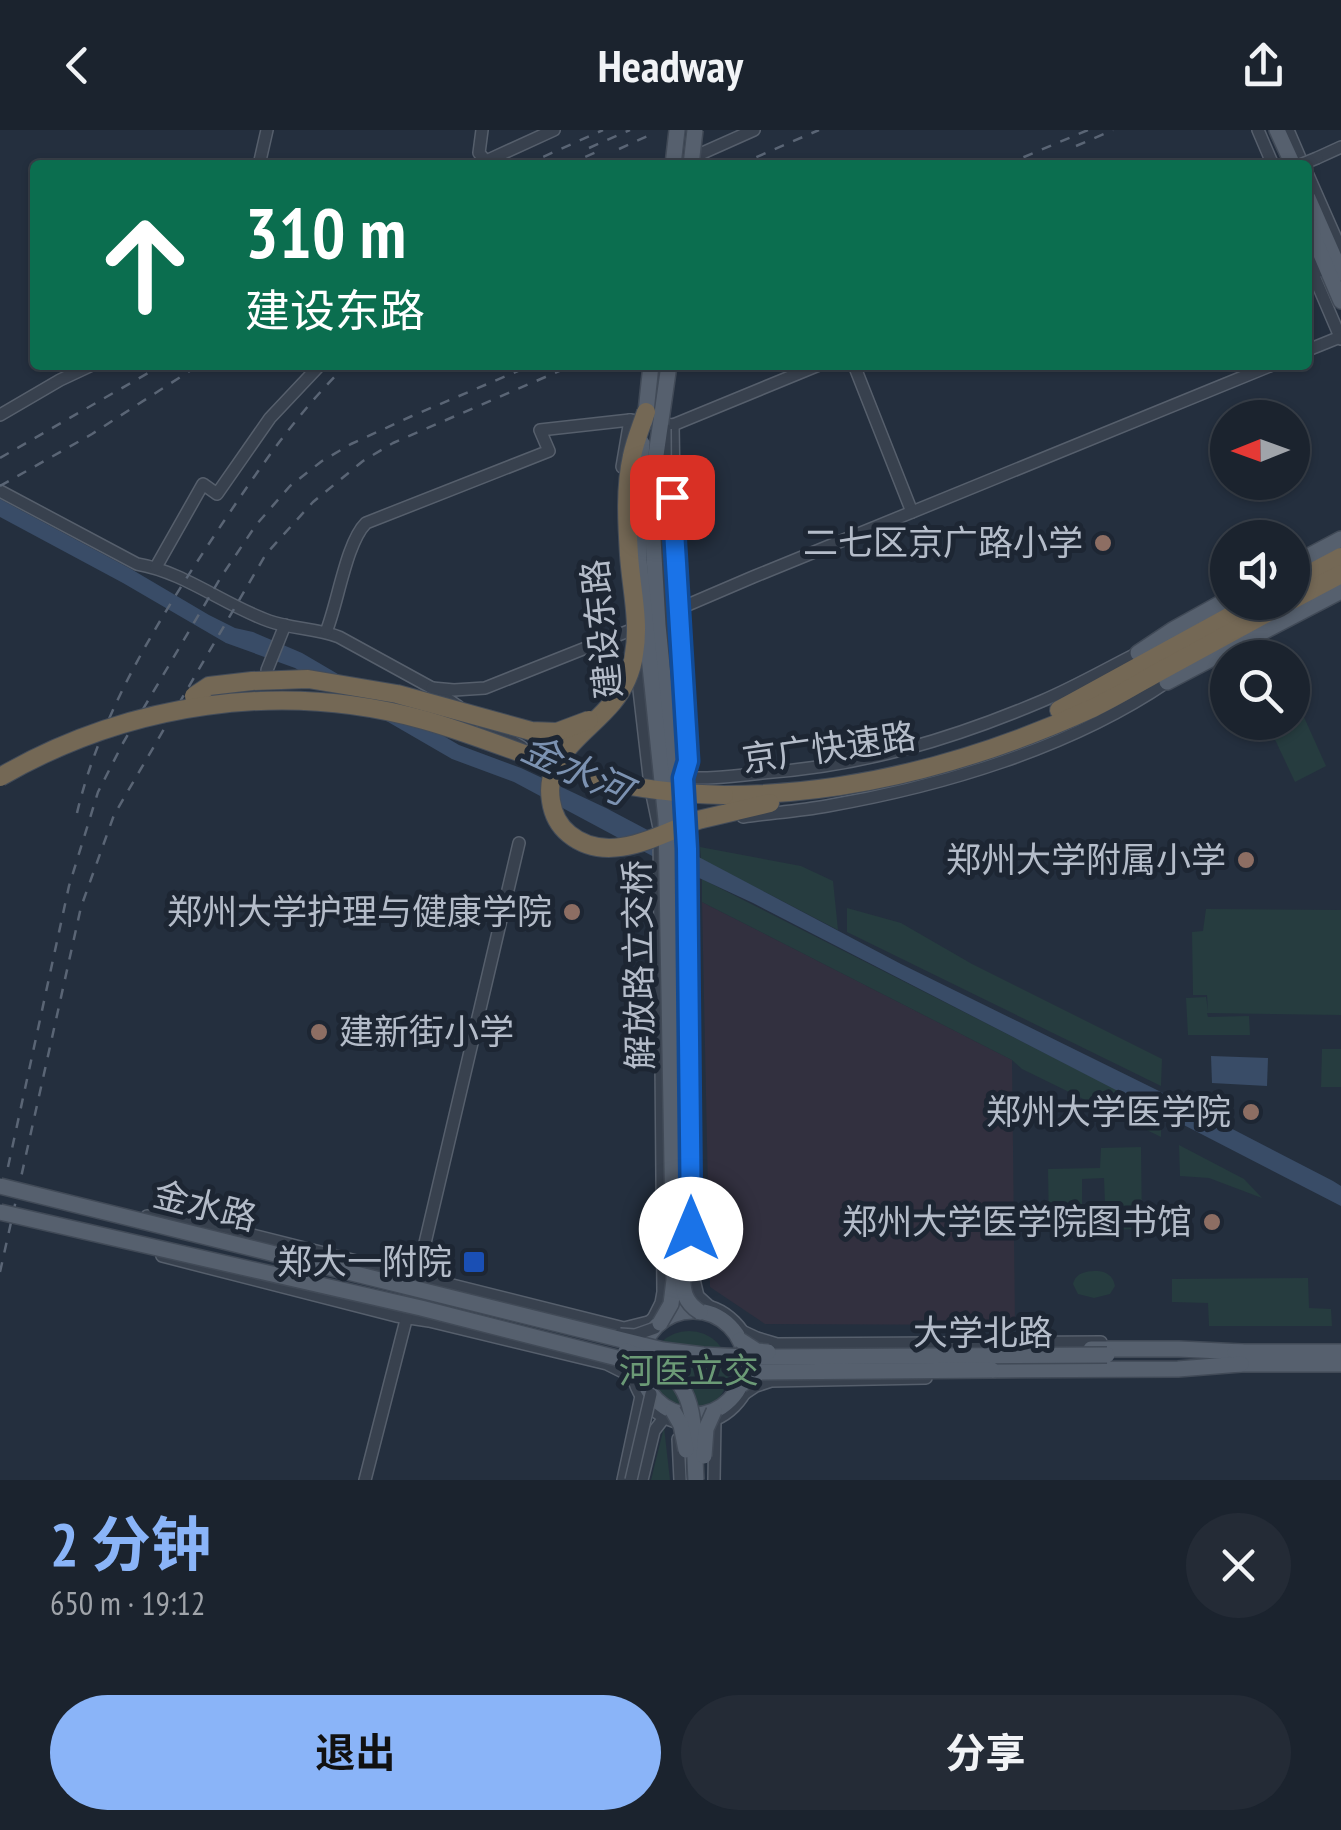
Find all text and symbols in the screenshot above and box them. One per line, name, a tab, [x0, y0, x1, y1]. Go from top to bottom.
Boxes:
text: Headway	[598, 36, 743, 94]
icon: back	[50, 38, 105, 93]
icon: share	[1236, 38, 1291, 93]
text: 310 m	[245, 187, 406, 277]
icon: ahead	[80, 200, 210, 330]
text: 建设东路	[245, 281, 425, 339]
north arrow	[1210, 400, 1310, 500]
map controls	[1210, 400, 1310, 740]
pin	[630, 455, 715, 540]
icon: arrive	[645, 470, 700, 525]
place label: 二七区京广路小学	[803, 519, 1083, 565]
button: sound	[1210, 520, 1310, 620]
marker: 二七区京广路小学	[1092, 532, 1114, 554]
street label: 建设东路	[571, 557, 631, 701]
button: search	[1210, 640, 1310, 740]
street label: 京广快速路	[739, 712, 919, 782]
water label: 金水河	[515, 722, 645, 818]
place label: 郑州大学附属小学	[946, 836, 1226, 882]
marker: 郑州大学附属小学	[1235, 849, 1257, 871]
street label: 解放路立交桥	[613, 860, 663, 1070]
place label: 郑州大学护理与健康学院	[167, 888, 552, 934]
marker: 郑州大学护理与健康学院	[561, 901, 583, 923]
place label: 建新街小学	[339, 1008, 514, 1054]
marker: 建新街小学	[308, 1021, 330, 1043]
place label: 郑州大学医学院	[986, 1088, 1231, 1134]
marker: 郑州大学医学院	[1240, 1101, 1262, 1123]
street label: 金水路	[149, 1170, 262, 1240]
position arrow	[639, 1177, 743, 1281]
place label: 郑州大学医学院图书馆	[842, 1198, 1192, 1244]
marker: 郑州大学医学院图书馆	[1201, 1211, 1223, 1233]
place label: 郑大一附院	[277, 1238, 452, 1284]
marker: 郑大一附院	[461, 1249, 487, 1275]
street label: 大学北路	[913, 1309, 1053, 1355]
park label: 河医立交	[619, 1347, 759, 1393]
text: 2 分钟	[50, 1505, 211, 1583]
button: close	[1186, 1513, 1291, 1618]
text: 650 m · 19:12	[50, 1582, 205, 1624]
button: 退出	[50, 1695, 661, 1810]
button: 分享	[681, 1695, 1291, 1810]

